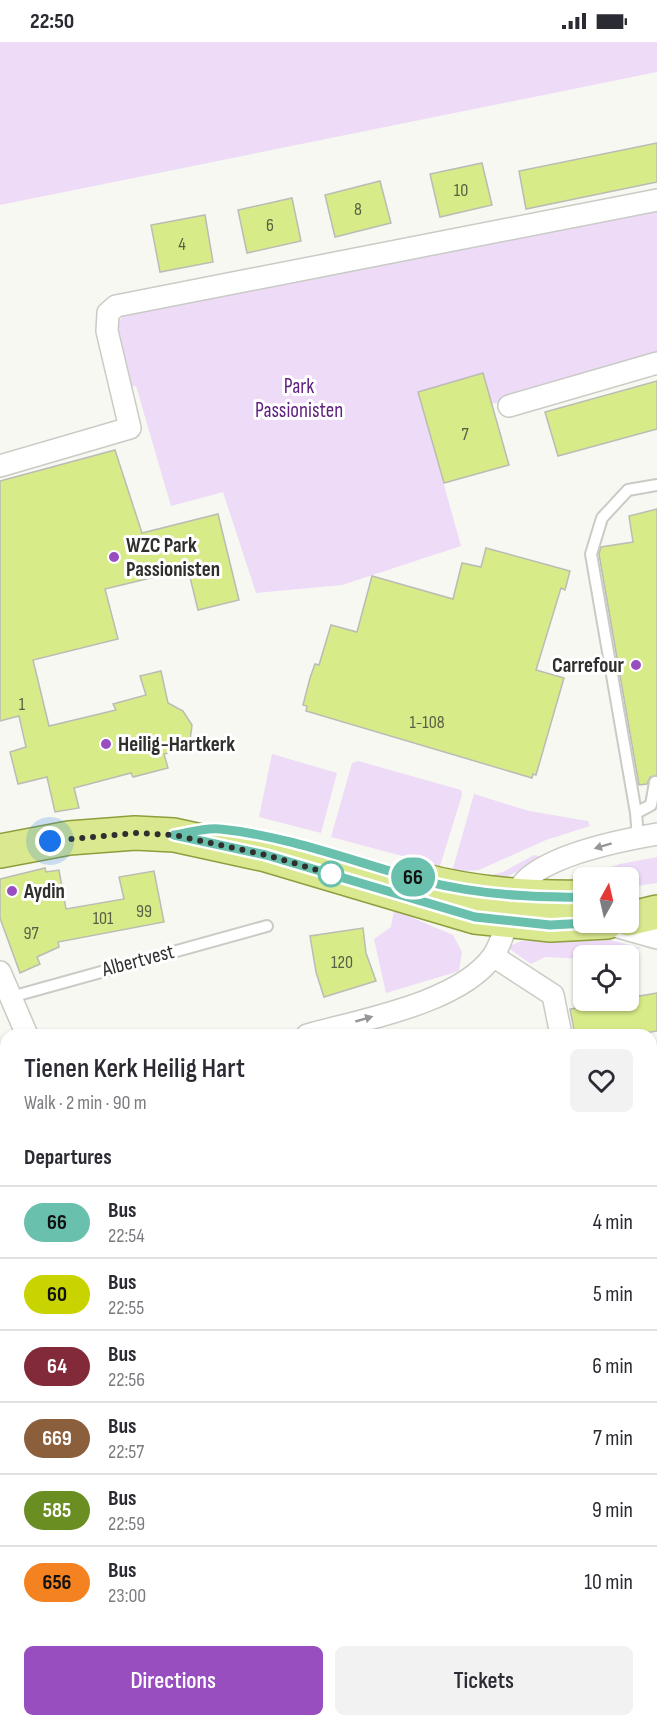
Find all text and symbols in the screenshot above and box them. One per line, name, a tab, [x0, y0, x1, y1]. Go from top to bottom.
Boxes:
text: 22:50	[30, 8, 74, 35]
house number: 10	[454, 180, 468, 201]
house number: 8	[354, 199, 362, 220]
house number: 6	[266, 215, 274, 236]
house number: 4	[178, 234, 186, 255]
park label: Park Passionisten	[255, 374, 343, 423]
house number: 7	[461, 424, 469, 445]
place label: WZC Park Passionisten	[126, 533, 220, 582]
marker: WZC Park Passionisten	[107, 550, 121, 564]
place label: Carrefour	[552, 653, 625, 678]
marker: Carrefour	[629, 658, 643, 672]
house number: 1	[19, 694, 26, 715]
house number: 1-108	[409, 712, 445, 733]
place label: Heilig-Hartkerk	[118, 732, 235, 757]
marker: Heilig-Hartkerk	[99, 737, 113, 751]
your location	[35, 826, 65, 856]
one-way arrow	[594, 842, 612, 851]
line badge: 66	[386, 858, 440, 896]
unlabelled marker	[318, 861, 344, 887]
text: 66	[403, 865, 423, 890]
north arrow	[573, 867, 639, 933]
map controls	[573, 867, 639, 1011]
place label: Aydin	[23, 879, 65, 904]
marker: Aydin	[5, 884, 19, 898]
house number: 99	[136, 901, 152, 922]
house number: 101	[93, 908, 114, 929]
house number: 97	[23, 923, 39, 944]
street label: Albertvest	[98, 939, 177, 982]
button: locate	[573, 945, 639, 1011]
house number: 120	[331, 952, 353, 973]
one-way arrow	[355, 1014, 373, 1023]
button: heart	[570, 1049, 633, 1112]
text: Tienen Kerk Heilig Hart	[24, 1052, 245, 1085]
text: Walk · 2 min · 90 m	[24, 1091, 147, 1115]
text: Departures	[24, 1144, 112, 1171]
text: Bus	[108, 1197, 137, 1224]
text: 4 min	[593, 1209, 633, 1236]
text: 66	[47, 1210, 67, 1235]
text: 22:54	[108, 1224, 145, 1248]
text: Bus	[108, 1269, 137, 1296]
text: 5 min	[593, 1281, 633, 1308]
text: 60	[47, 1282, 67, 1307]
text: 22:55	[108, 1296, 144, 1320]
text: Bus	[108, 1341, 137, 1368]
text: 6 min	[592, 1353, 633, 1380]
text: 64	[47, 1354, 67, 1379]
text: 22:56	[108, 1368, 145, 1392]
text: Bus	[108, 1413, 137, 1440]
text: 7 min	[593, 1425, 633, 1452]
text: 669	[42, 1426, 72, 1451]
text: 22:57	[108, 1440, 144, 1464]
text: Bus	[108, 1485, 137, 1512]
text: 9 min	[592, 1497, 633, 1524]
text: 585	[43, 1498, 71, 1523]
text: 22:59	[108, 1512, 145, 1536]
text: Bus	[108, 1557, 137, 1584]
text: 10 min	[584, 1569, 633, 1596]
text: 656	[42, 1570, 72, 1595]
text: 23:00	[108, 1584, 146, 1608]
button: Directions	[24, 1646, 323, 1715]
button: Tickets	[335, 1646, 633, 1715]

